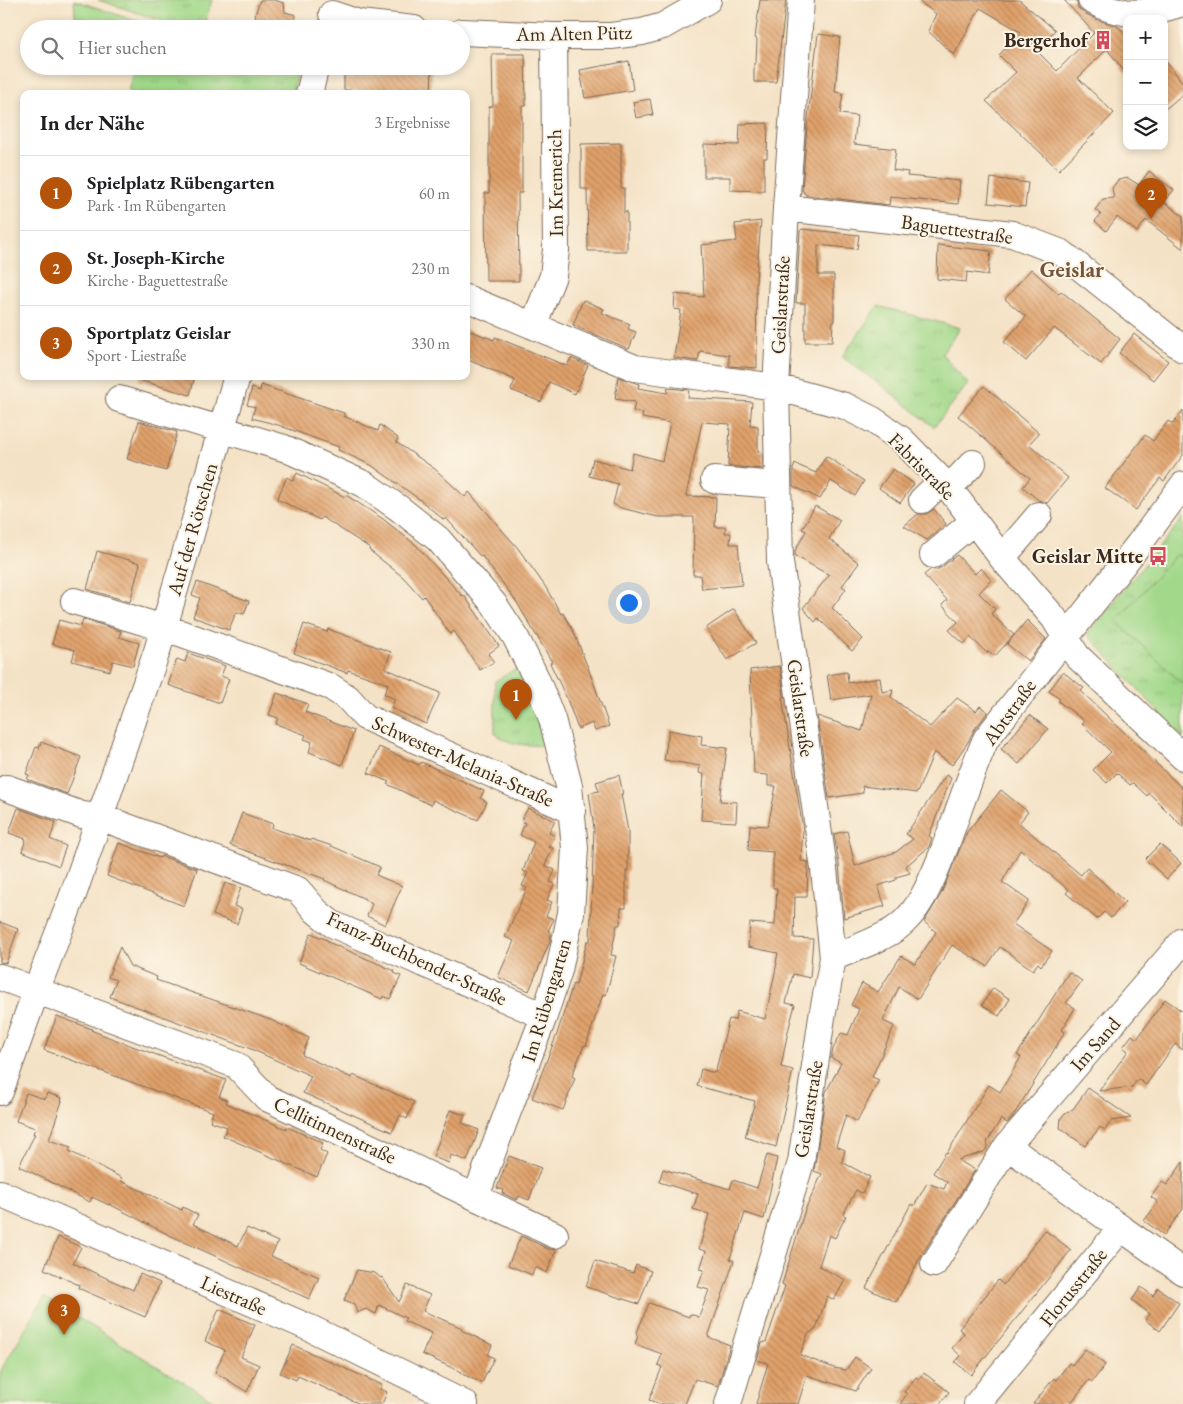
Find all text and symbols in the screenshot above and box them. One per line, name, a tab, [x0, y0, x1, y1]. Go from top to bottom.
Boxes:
map controls	[1123, 15, 1168, 150]
button: +	[1123, 15, 1168, 60]
street label: Am Alten Pütz	[515, 19, 633, 47]
search box	[20, 20, 470, 75]
place label: Bergerhof	[1004, 27, 1091, 53]
building icon: Bergerhof	[1092, 29, 1114, 51]
icon: search	[38, 34, 66, 62]
text: Hier suchen	[78, 35, 167, 60]
button: −	[1123, 60, 1168, 105]
button: layers	[1123, 105, 1168, 150]
text: In der Nähe	[40, 109, 145, 136]
text: 3 Ergebnisse	[374, 112, 450, 133]
street label: Im Kremerich	[541, 129, 569, 237]
text: Spielplatz Rübengarten	[87, 170, 275, 195]
pin: 2	[1135, 178, 1167, 219]
text: 1	[52, 183, 60, 204]
text: 60 m	[419, 183, 450, 204]
text: Park · Im Rübengarten	[87, 195, 226, 216]
street label: Baguettestraße	[900, 208, 1015, 250]
text: St. Joseph-Kirche	[87, 245, 225, 270]
street label: Geislarstraße	[764, 255, 796, 355]
district label: Geislar	[1040, 255, 1105, 284]
text: 2	[52, 258, 60, 279]
text: 230 m	[411, 258, 450, 279]
text: Kirche · Baguettestraße	[87, 270, 228, 291]
text: Sportplatz Geislar	[87, 320, 231, 345]
text: 3	[52, 333, 60, 354]
text: 330 m	[411, 333, 450, 354]
text: Sport · Liestraße	[87, 345, 186, 366]
street label: Fabristraße	[883, 427, 961, 505]
street label: Auf der Rötschen	[160, 459, 224, 599]
place label: Geislar Mitte	[1032, 543, 1143, 569]
bus stop icon: Geislar Mitte	[1147, 545, 1169, 567]
your location	[616, 590, 642, 616]
street label: Geislarstraße	[781, 657, 821, 759]
street label: Abtstraße	[976, 674, 1042, 751]
pin: 1	[500, 679, 532, 720]
street label: Schwester-Melania-Straße	[368, 709, 558, 813]
street label: Franz-Buchbender-Straße	[323, 905, 512, 1011]
street label: Im Rübengarten	[515, 935, 577, 1065]
street label: Im Sand	[1064, 1011, 1126, 1077]
street label: Geislarstraße	[787, 1058, 829, 1160]
street label: Cellitinnenstraße	[269, 1090, 401, 1170]
street label: Florusstraße	[1033, 1242, 1113, 1332]
street label: Liestraße	[197, 1269, 271, 1321]
pin: 3	[48, 1294, 80, 1335]

